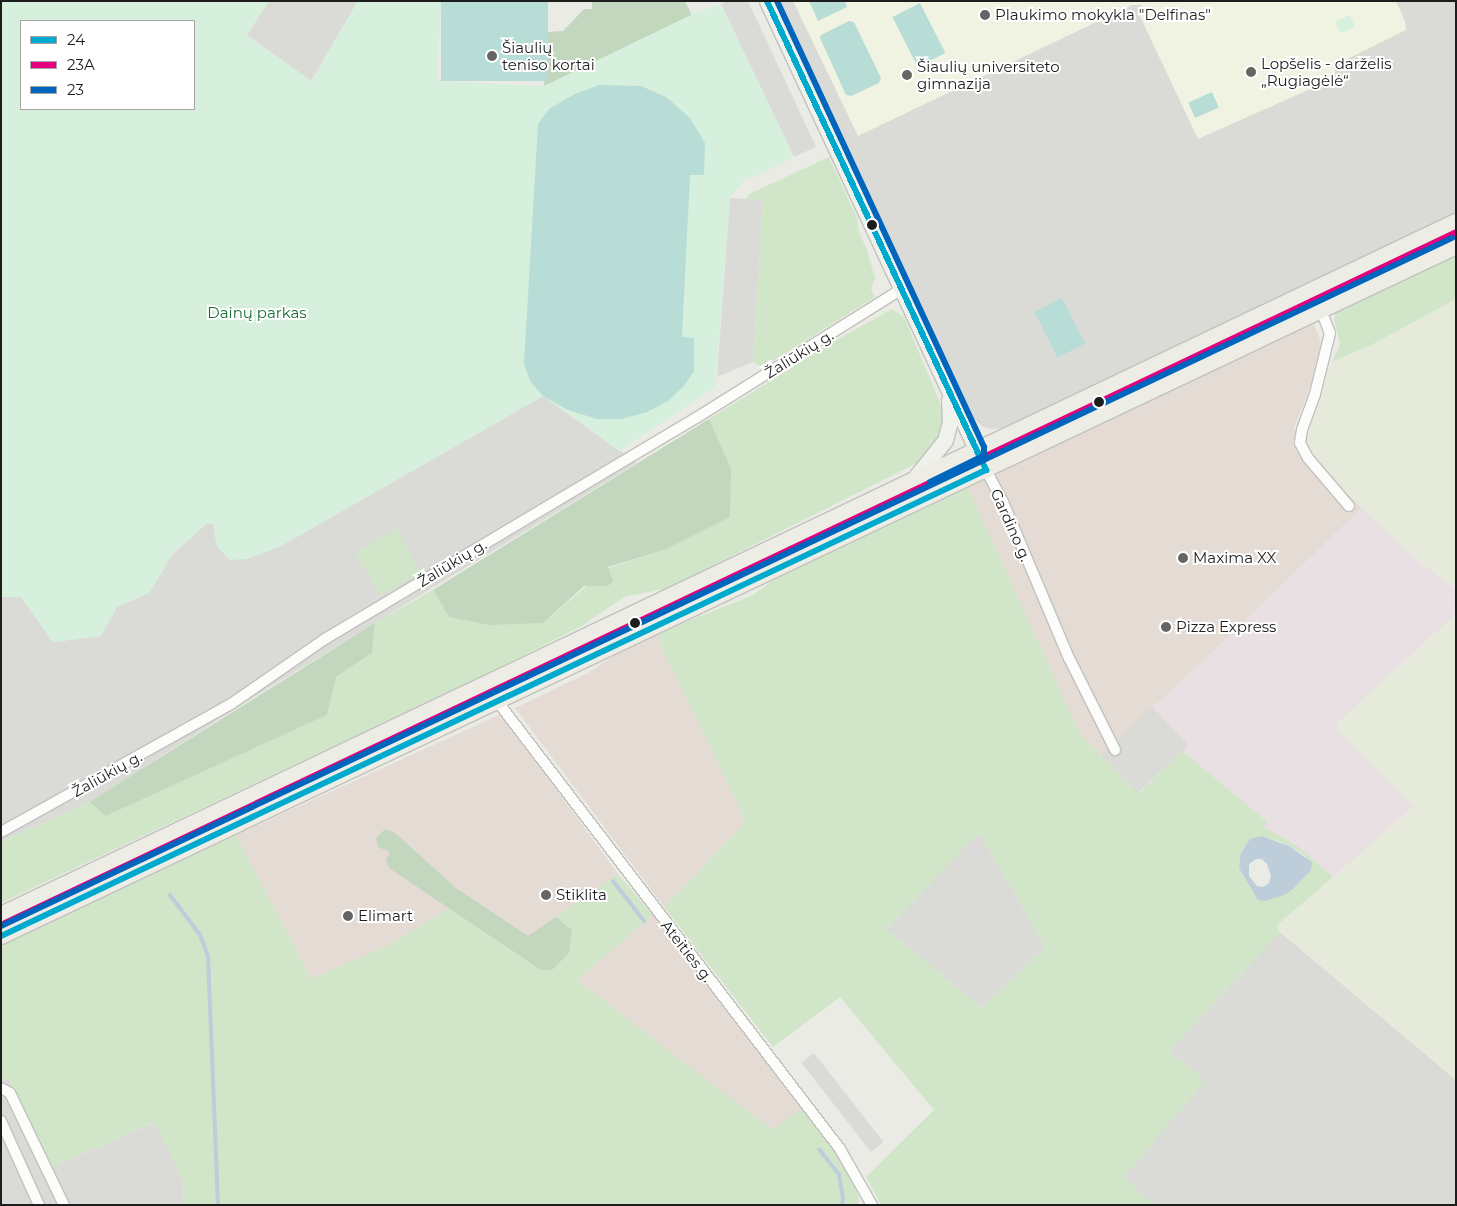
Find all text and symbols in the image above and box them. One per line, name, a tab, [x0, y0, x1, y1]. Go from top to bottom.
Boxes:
place label: Plaukimo mokykla "Delfinas"	[995, 6, 1211, 24]
marker: Plaukimo mokykla "Delfinas"	[979, 9, 991, 21]
legend	[20, 20, 195, 110]
text: 24	[67, 30, 85, 49]
place label: Šiaulių teniso kortai	[502, 38, 595, 73]
marker: Šiaulių teniso kortai	[486, 50, 498, 62]
place label: Lopšelis - darželis „Rugiagėlė“	[1261, 54, 1392, 89]
text: 23A	[67, 55, 95, 74]
place label: Šiaulių universiteto gimnazija	[917, 57, 1060, 92]
marker: Lopšelis - darželis „Rugiagėlė“	[1245, 66, 1257, 78]
marker: Šiaulių universiteto gimnazija	[901, 69, 913, 81]
text: 23	[67, 80, 84, 99]
unlabelled marker	[867, 220, 877, 230]
park label: Dainų parkas	[207, 304, 307, 322]
street label: Žaliūkių g.	[761, 326, 837, 382]
unlabelled marker	[1094, 397, 1104, 407]
street label: Gardino g.	[987, 486, 1035, 564]
street label: Žaliūkių g.	[414, 535, 490, 591]
place label: Maxima XX	[1193, 549, 1276, 567]
marker: Maxima XX	[1177, 552, 1189, 564]
unlabelled marker	[630, 618, 640, 628]
place label: Pizza Express	[1176, 618, 1276, 636]
marker: Pizza Express	[1160, 621, 1172, 633]
street label: Žaliūkių g.	[69, 747, 145, 801]
place label: Stiklita	[556, 886, 607, 904]
marker: Stiklita	[540, 889, 552, 901]
place label: Elimart	[358, 907, 413, 925]
marker: Elimart	[342, 910, 354, 922]
street label: Ateities g.	[657, 917, 717, 985]

